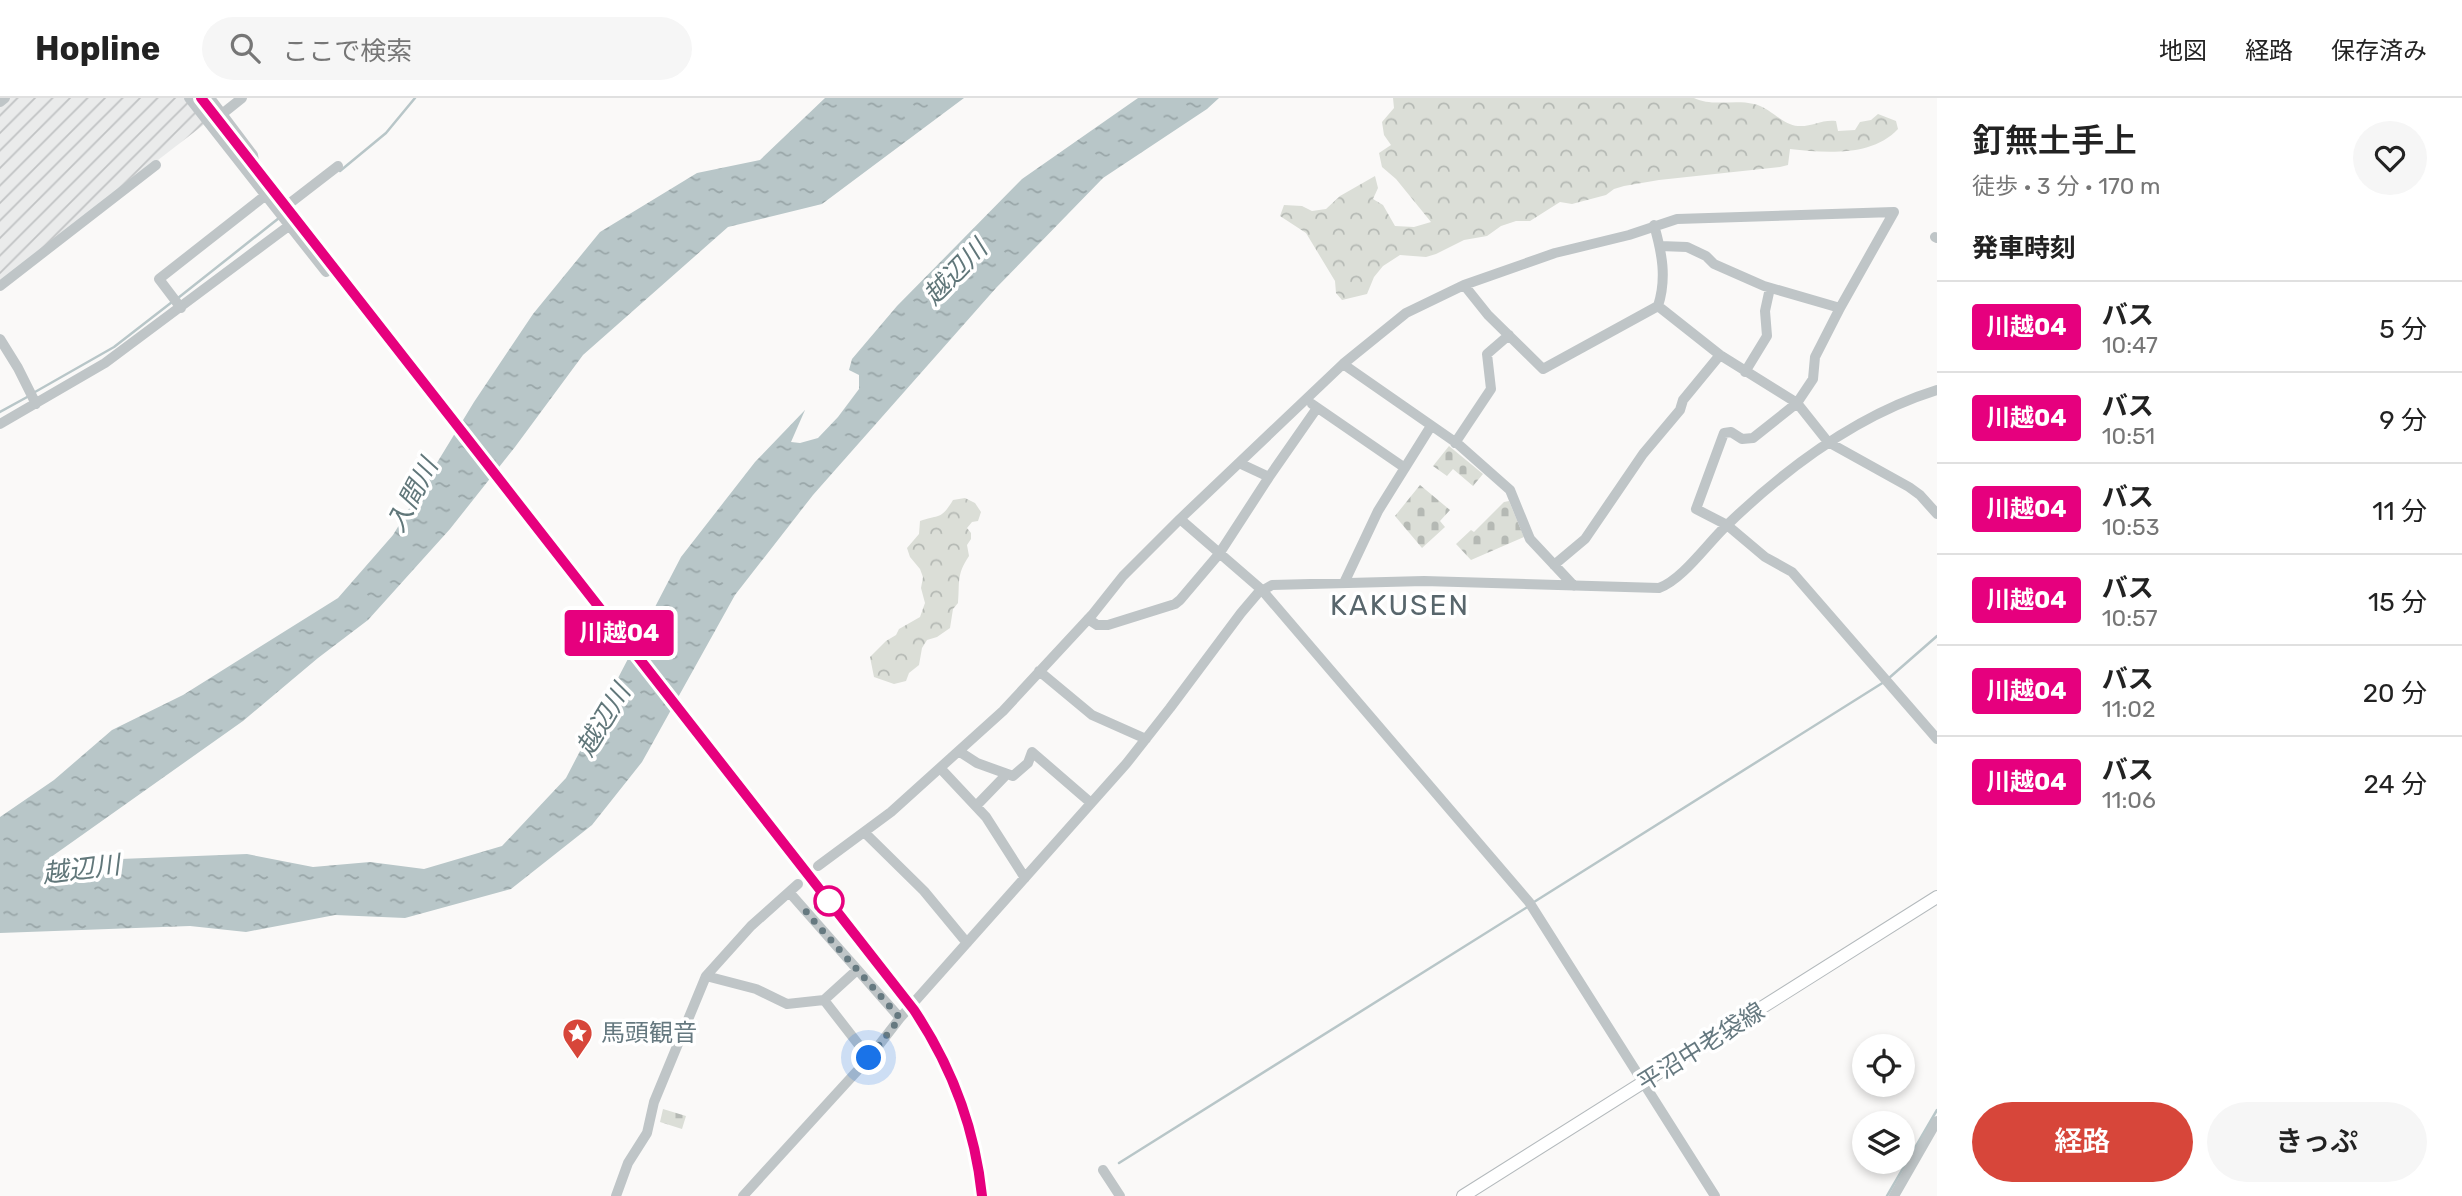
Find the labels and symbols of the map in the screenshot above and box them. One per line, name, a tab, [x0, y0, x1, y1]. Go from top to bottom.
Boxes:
water label: 越辺川	[917, 231, 996, 311]
water label: 入間川	[380, 451, 446, 537]
district label: KAKUSEN	[1330, 589, 1470, 622]
line badge: 川越04	[570, 610, 668, 656]
water label: 越辺川	[570, 676, 638, 762]
water label: 越辺川	[40, 849, 125, 890]
unlabelled marker	[814, 886, 844, 916]
street label: 平沼中老袋線	[1633, 997, 1769, 1097]
place icon: 馬頭観音	[561, 1016, 595, 1060]
place label: 馬頭観音	[601, 1019, 697, 1047]
your location	[851, 1040, 886, 1075]

